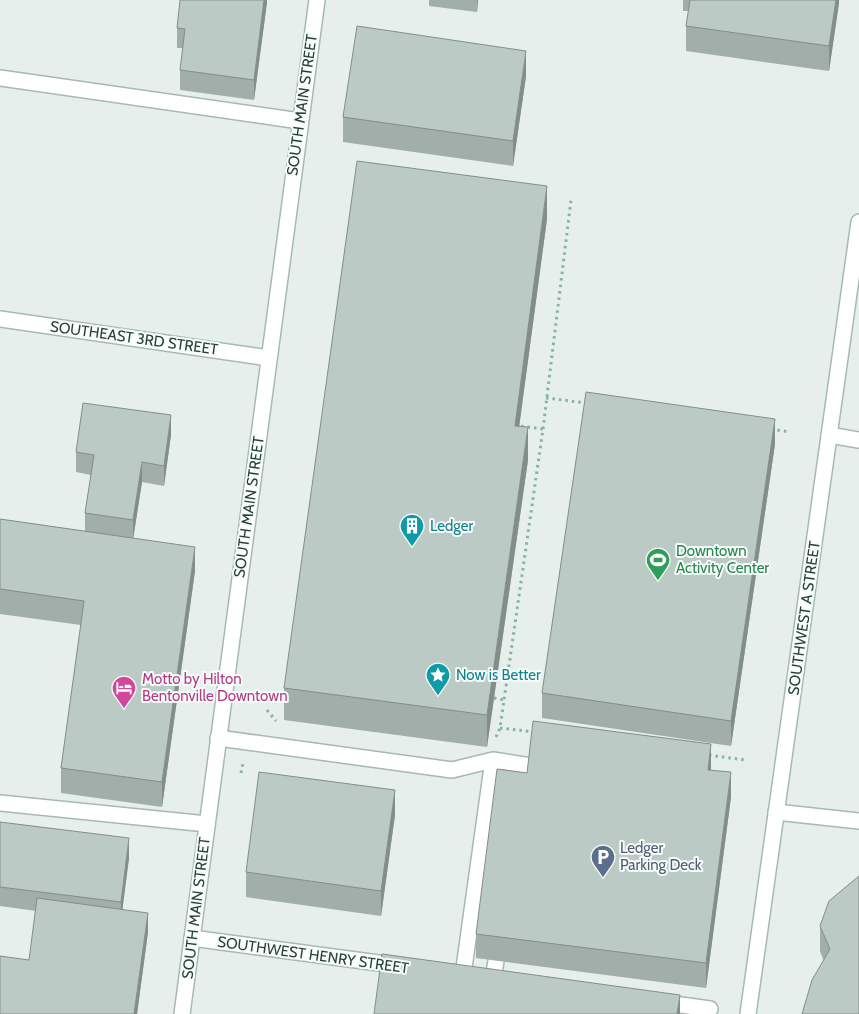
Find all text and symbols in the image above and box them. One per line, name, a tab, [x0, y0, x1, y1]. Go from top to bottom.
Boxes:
street label: SOUTH MAIN STREET	[283, 33, 321, 177]
street label: SOUTHEAST 3RD STREET	[49, 317, 219, 359]
street label: SOUTH MAIN STREET	[230, 435, 268, 579]
building icon: Ledger	[399, 513, 425, 547]
place label: Ledger	[430, 517, 474, 535]
street label: SOUTHWEST A STREET	[784, 540, 824, 696]
place label: Downtown Activity Center	[676, 542, 769, 577]
sports icon: Downtown Activity Center	[645, 547, 671, 581]
place icon: Now is Better	[425, 662, 451, 696]
place label: Now is Better	[456, 666, 541, 684]
place label: Motto by Hilton Bentonville Downtown	[142, 670, 288, 705]
hotel icon: Motto by Hilton Bentonville Downtown	[111, 675, 137, 709]
street label: SOUTH MAIN STREET	[178, 836, 214, 980]
place label: Ledger Parking Deck	[620, 839, 702, 874]
parking icon: Ledger Parking Deck	[590, 844, 616, 878]
street label: SOUTHWEST HENRY STREET	[216, 933, 410, 977]

